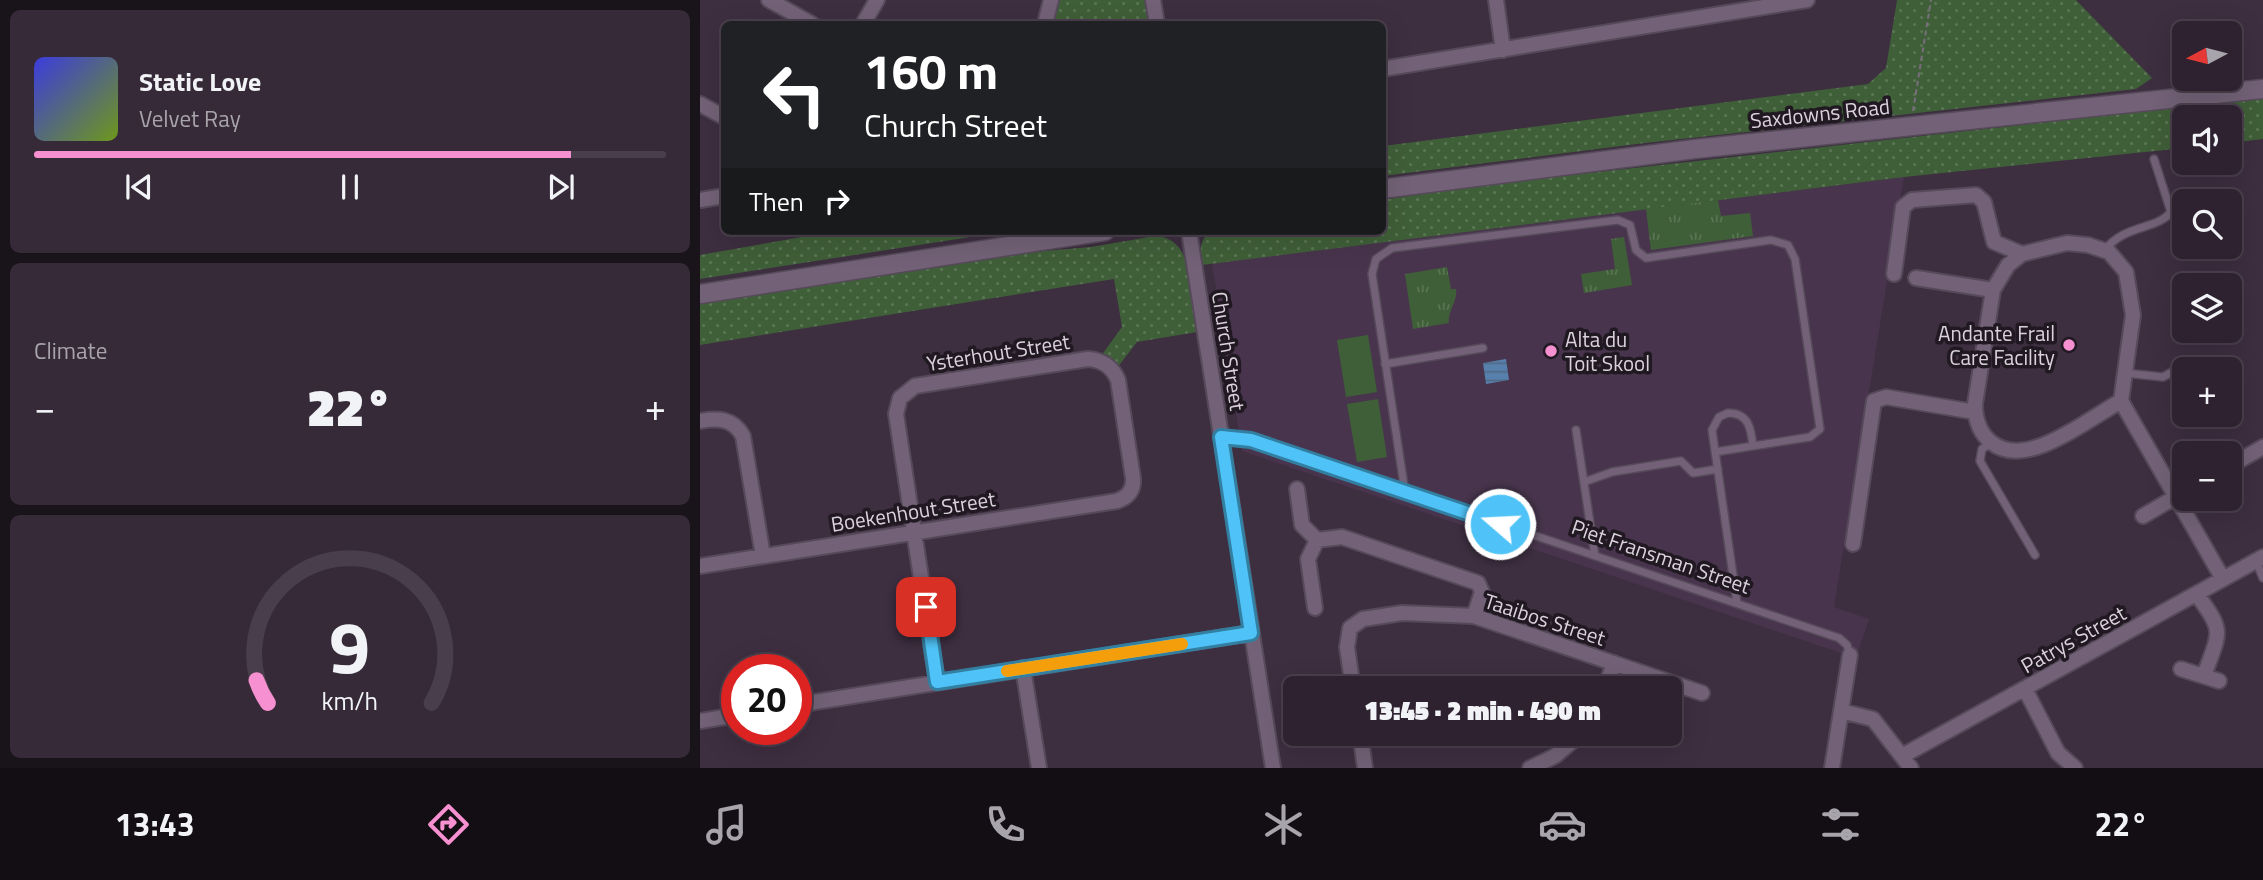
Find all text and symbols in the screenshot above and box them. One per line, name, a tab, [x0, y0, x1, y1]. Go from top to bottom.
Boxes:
north arrow	[2172, 21, 2242, 91]
map controls	[2172, 21, 2242, 511]
text: 160 m	[864, 33, 998, 108]
icon: left	[749, 49, 840, 140]
text: Static Love	[139, 62, 261, 101]
street label: Saxdowns Road	[1749, 90, 1891, 136]
text: Velvet Ray	[139, 101, 241, 136]
text: Church Street	[864, 101, 1047, 149]
button: sound	[2172, 105, 2242, 175]
icon: previous	[120, 168, 158, 206]
icon: pause	[331, 168, 369, 206]
icon: next	[542, 168, 580, 206]
text: Then	[749, 182, 804, 221]
icon: right	[818, 182, 856, 220]
button: search	[2172, 189, 2242, 259]
button: layers	[2172, 273, 2242, 343]
street label: Church Street	[1204, 289, 1254, 413]
place label: Andante Frail Care Facility	[1938, 317, 2055, 373]
place label: Alta du Toit Skool	[1565, 323, 1650, 379]
street label: Ysterhout Street	[924, 325, 1072, 379]
text: Climate	[34, 333, 107, 368]
marker: Andante Frail Care Facility	[2061, 337, 2077, 353]
marker: Alta du Toit Skool	[1543, 343, 1559, 359]
button: +	[2172, 357, 2242, 427]
text: 22°	[307, 367, 393, 446]
text: −	[34, 378, 55, 436]
text: +	[645, 378, 666, 436]
button: −	[2172, 441, 2242, 511]
street label: Boekenhout Street	[829, 482, 998, 540]
position arrow	[1463, 487, 1537, 561]
street label: Piet Fransman Street	[1567, 510, 1755, 602]
pin	[896, 577, 956, 637]
street label: Taaibos Street	[1480, 584, 1610, 654]
icon: arrive	[907, 588, 945, 626]
text: 9	[330, 591, 370, 701]
street label: Patrys Street	[2015, 597, 2132, 681]
speed limit sign: 20	[721, 654, 812, 745]
text: km/h	[322, 681, 378, 719]
text: 13:45 · 2 min · 490 m	[1364, 691, 1601, 730]
text: 13:43	[115, 800, 195, 848]
icon: directions	[424, 800, 473, 849]
icon: music	[702, 800, 751, 849]
icon: phone	[981, 800, 1030, 849]
icon: climate	[1259, 800, 1308, 849]
icon: car	[1538, 800, 1587, 849]
icon: filters	[1816, 800, 1865, 849]
text: 22°	[2094, 800, 2148, 848]

